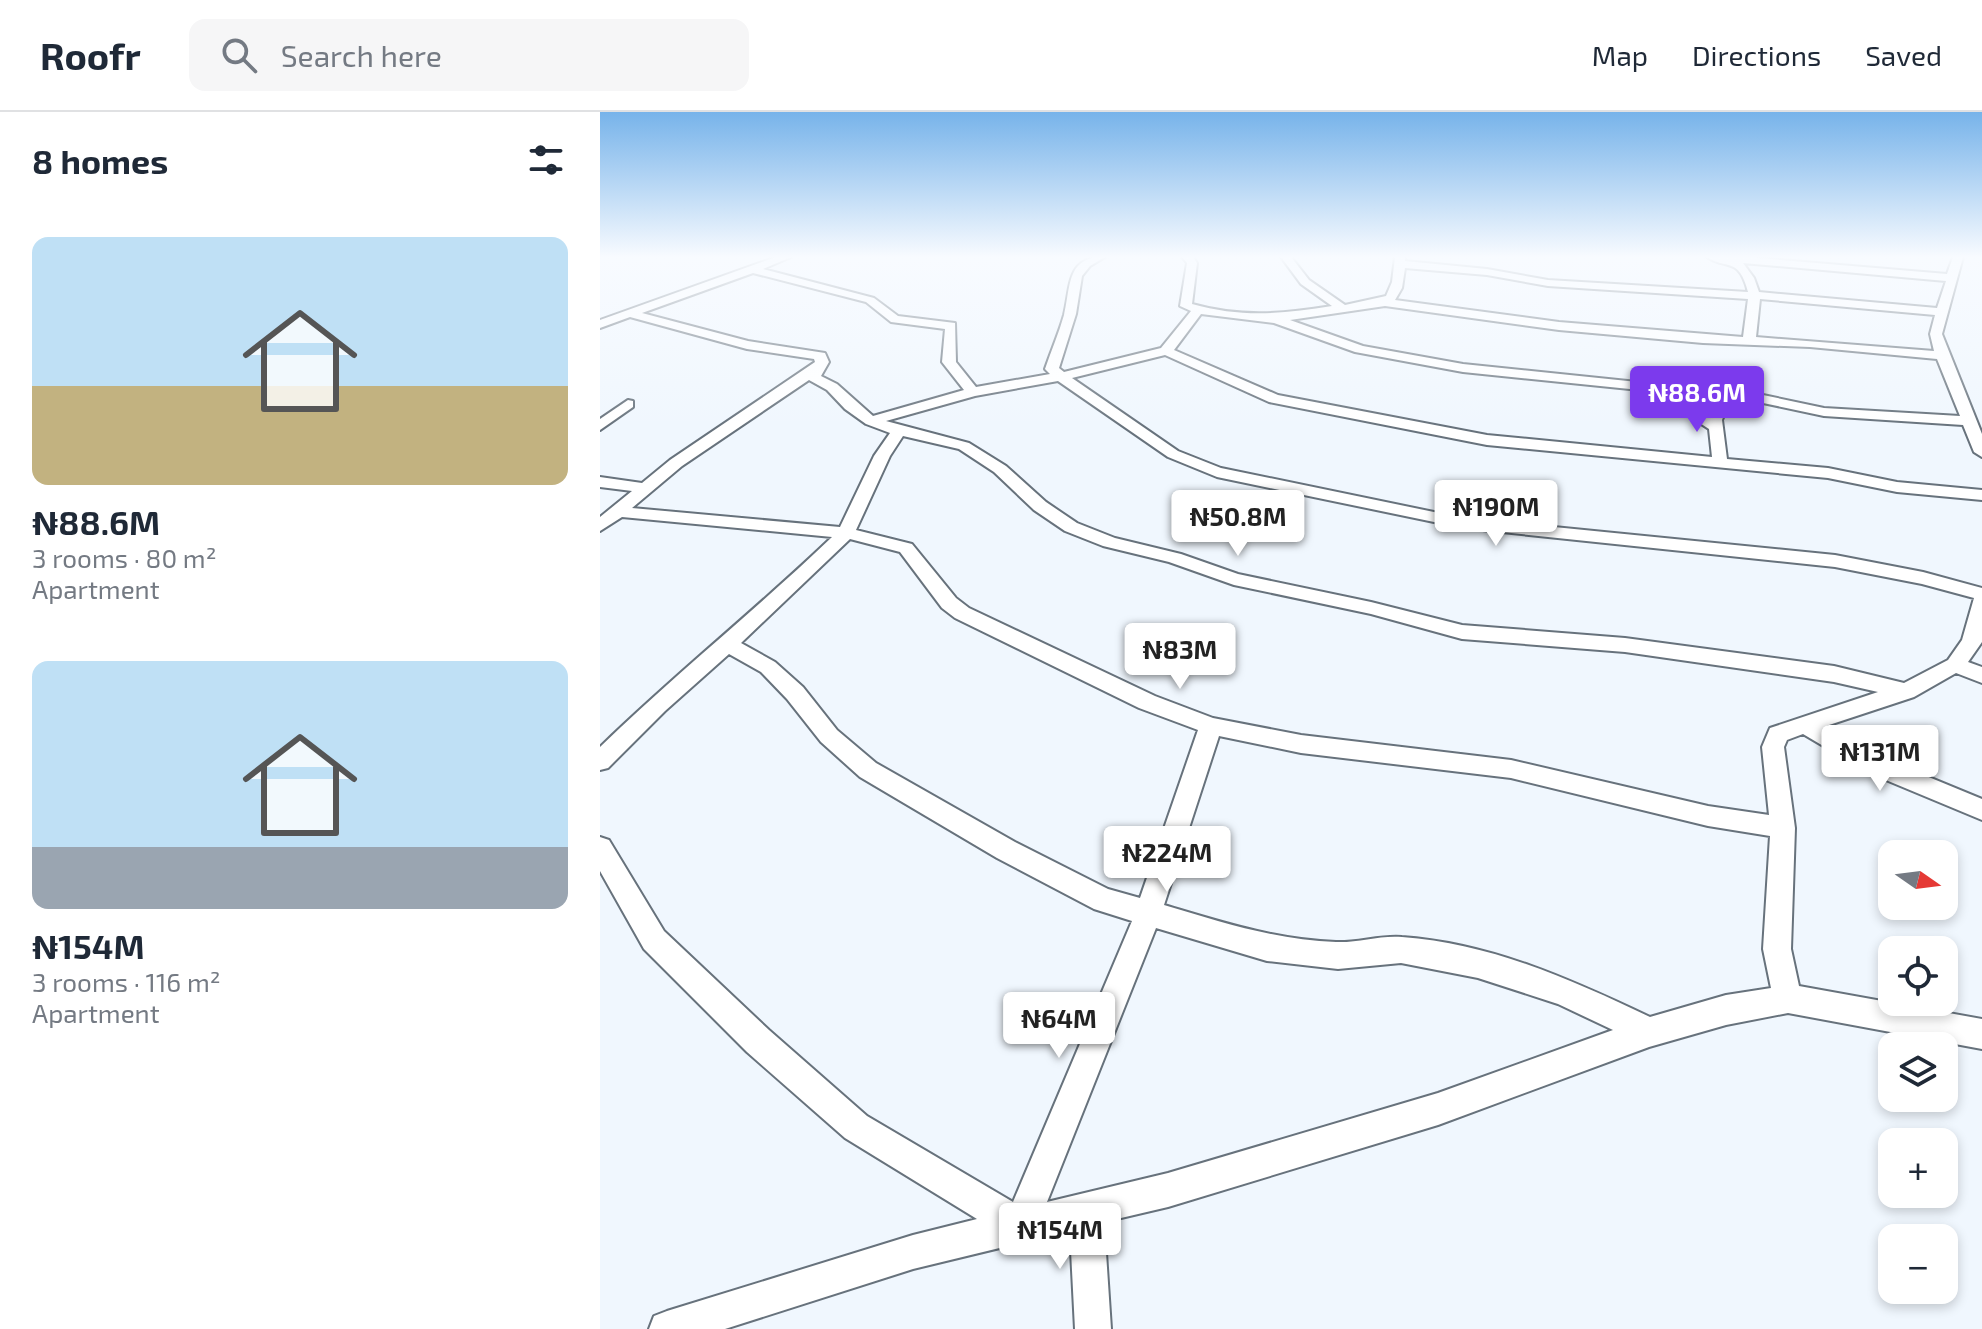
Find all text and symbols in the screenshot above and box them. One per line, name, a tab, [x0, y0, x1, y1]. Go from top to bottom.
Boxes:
search box	[189, 19, 749, 91]
text: Roofr	[40, 32, 141, 78]
icon: search	[217, 33, 261, 77]
text: Search here	[281, 37, 442, 73]
text: Map	[1592, 38, 1648, 72]
text: Directions	[1692, 38, 1821, 72]
text: Saved	[1865, 38, 1942, 72]
icon: filters	[524, 138, 568, 182]
text: 8 homes	[32, 140, 168, 181]
icon: home	[228, 289, 372, 433]
pin: ₦88.6M	[1632, 366, 1762, 434]
text: ₦88.6M	[1648, 376, 1746, 407]
pin: ₦190M	[1440, 480, 1552, 548]
pin: ₦50.8M	[1173, 490, 1303, 558]
text: ₦190M	[1453, 490, 1539, 521]
text: ₦50.8M	[1189, 500, 1287, 531]
text: ₦88.6M	[32, 501, 160, 542]
text: 3 rooms · 80 m²	[32, 542, 216, 573]
text: Apartment	[32, 573, 160, 604]
pin: ₦83M	[1133, 623, 1227, 691]
text: ₦83M	[1143, 633, 1217, 664]
icon: home	[228, 713, 372, 857]
pin: ₦131M	[1824, 725, 1936, 793]
text: ₦131M	[1839, 735, 1921, 766]
pin: ₦224M	[1111, 826, 1223, 894]
text: ₦224M	[1122, 836, 1212, 867]
north arrow	[1878, 840, 1958, 920]
map controls	[1878, 840, 1958, 1304]
text: ₦154M	[32, 925, 145, 966]
button: locate	[1878, 936, 1958, 1016]
text: 3 rooms · 116 m²	[32, 966, 221, 997]
pin: ₦64M	[1012, 992, 1106, 1060]
text: Apartment	[32, 997, 160, 1028]
text: ₦64M	[1021, 1002, 1097, 1033]
button: layers	[1878, 1032, 1958, 1112]
button: +	[1878, 1128, 1958, 1208]
pin: ₦154M	[1004, 1203, 1116, 1271]
text: ₦154M	[1017, 1213, 1103, 1244]
button: −	[1878, 1224, 1958, 1304]

